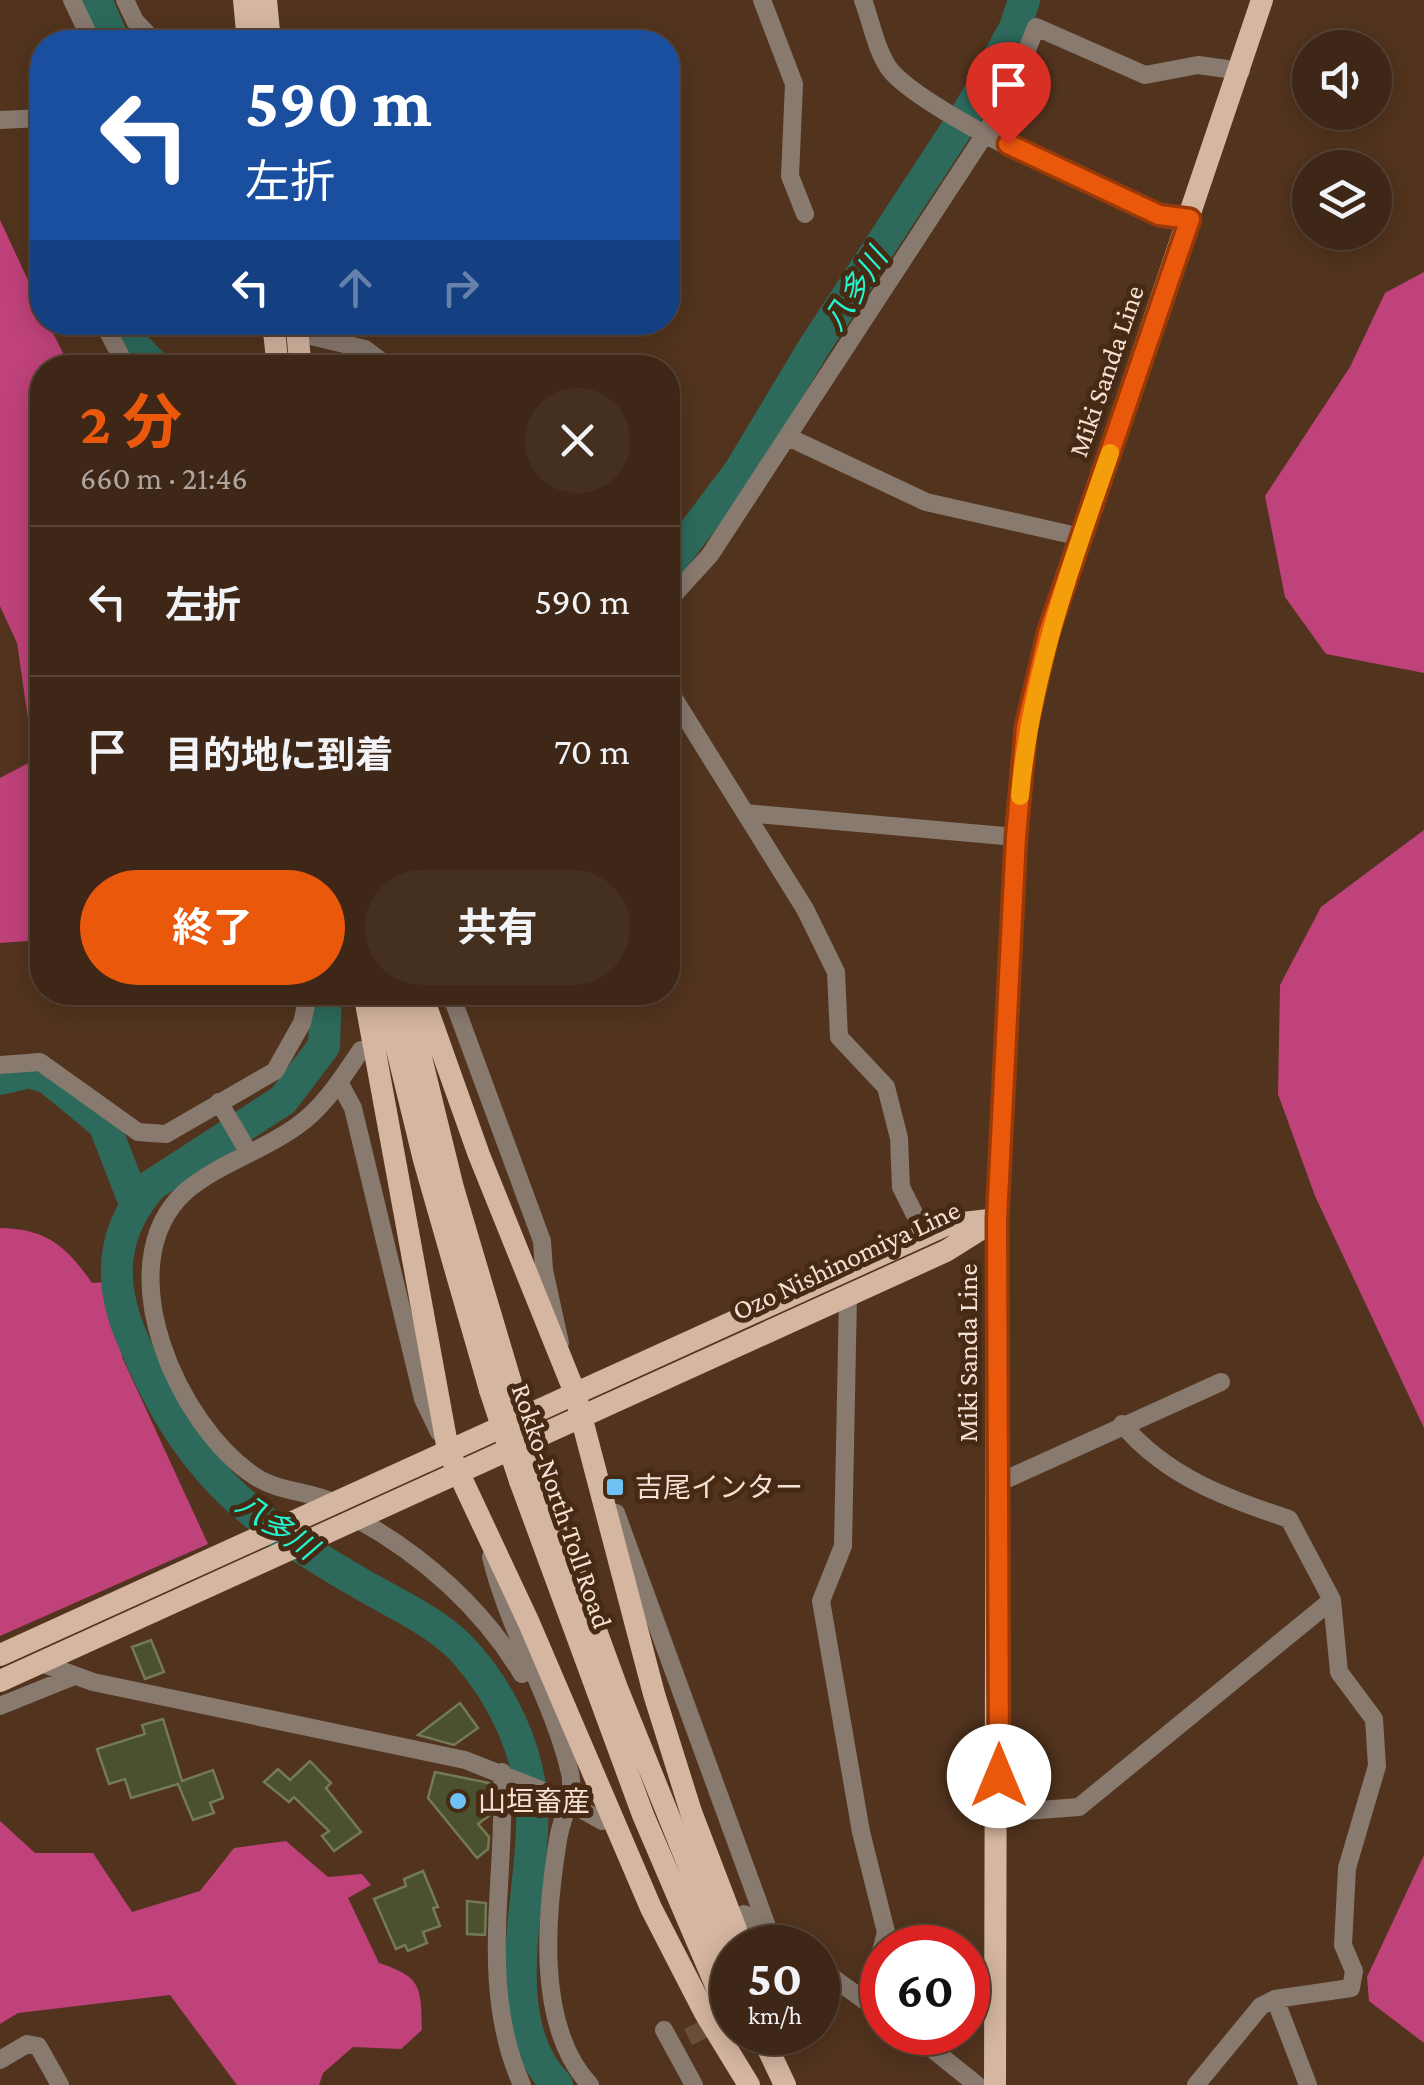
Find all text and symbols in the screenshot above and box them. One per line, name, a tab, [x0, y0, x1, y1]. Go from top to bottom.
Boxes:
map controls	[1292, 30, 1392, 250]
button: sound	[1292, 30, 1392, 130]
pin	[966, 42, 1051, 145]
icon: arrive	[981, 57, 1036, 112]
text: 590 m	[245, 63, 432, 141]
icon: left	[80, 70, 210, 200]
button: layers	[1292, 150, 1392, 250]
text: 左折	[245, 157, 335, 207]
water label: 八多川	[817, 240, 895, 336]
icon: left	[223, 260, 278, 315]
icon: ahead	[328, 260, 383, 315]
icon: right	[433, 260, 488, 315]
street label: Miki Sanda Line	[1062, 281, 1150, 461]
button: close	[525, 388, 630, 493]
text: 2 分	[80, 389, 182, 456]
text: 660 m · 21:46	[80, 460, 248, 496]
icon: left	[80, 574, 135, 629]
text: 590 m	[534, 580, 630, 622]
text: 左折	[165, 584, 241, 626]
icon: arrive	[80, 724, 135, 779]
text: 70 m	[554, 730, 630, 772]
text: 目的地に到着	[165, 734, 393, 776]
button: 終了	[80, 870, 345, 985]
button: 共有	[365, 870, 630, 985]
street label: Ozo Nishinomiya Line	[727, 1194, 965, 1326]
street label: Miki Sanda Line	[952, 1263, 983, 1443]
street label: Rokko-North Toll Road	[506, 1380, 618, 1633]
place label: 吉尾インター	[635, 1472, 803, 1503]
marker: 吉尾インター	[604, 1476, 626, 1498]
water label: 八多川	[231, 1487, 326, 1567]
position arrow	[947, 1724, 1051, 1828]
place label: 山垣畜産	[478, 1786, 590, 1817]
marker: 山垣畜産	[447, 1790, 469, 1812]
speed limit sign: 60	[860, 1925, 990, 2055]
text: 50	[748, 1950, 802, 2006]
text: km/h	[748, 2002, 802, 2029]

